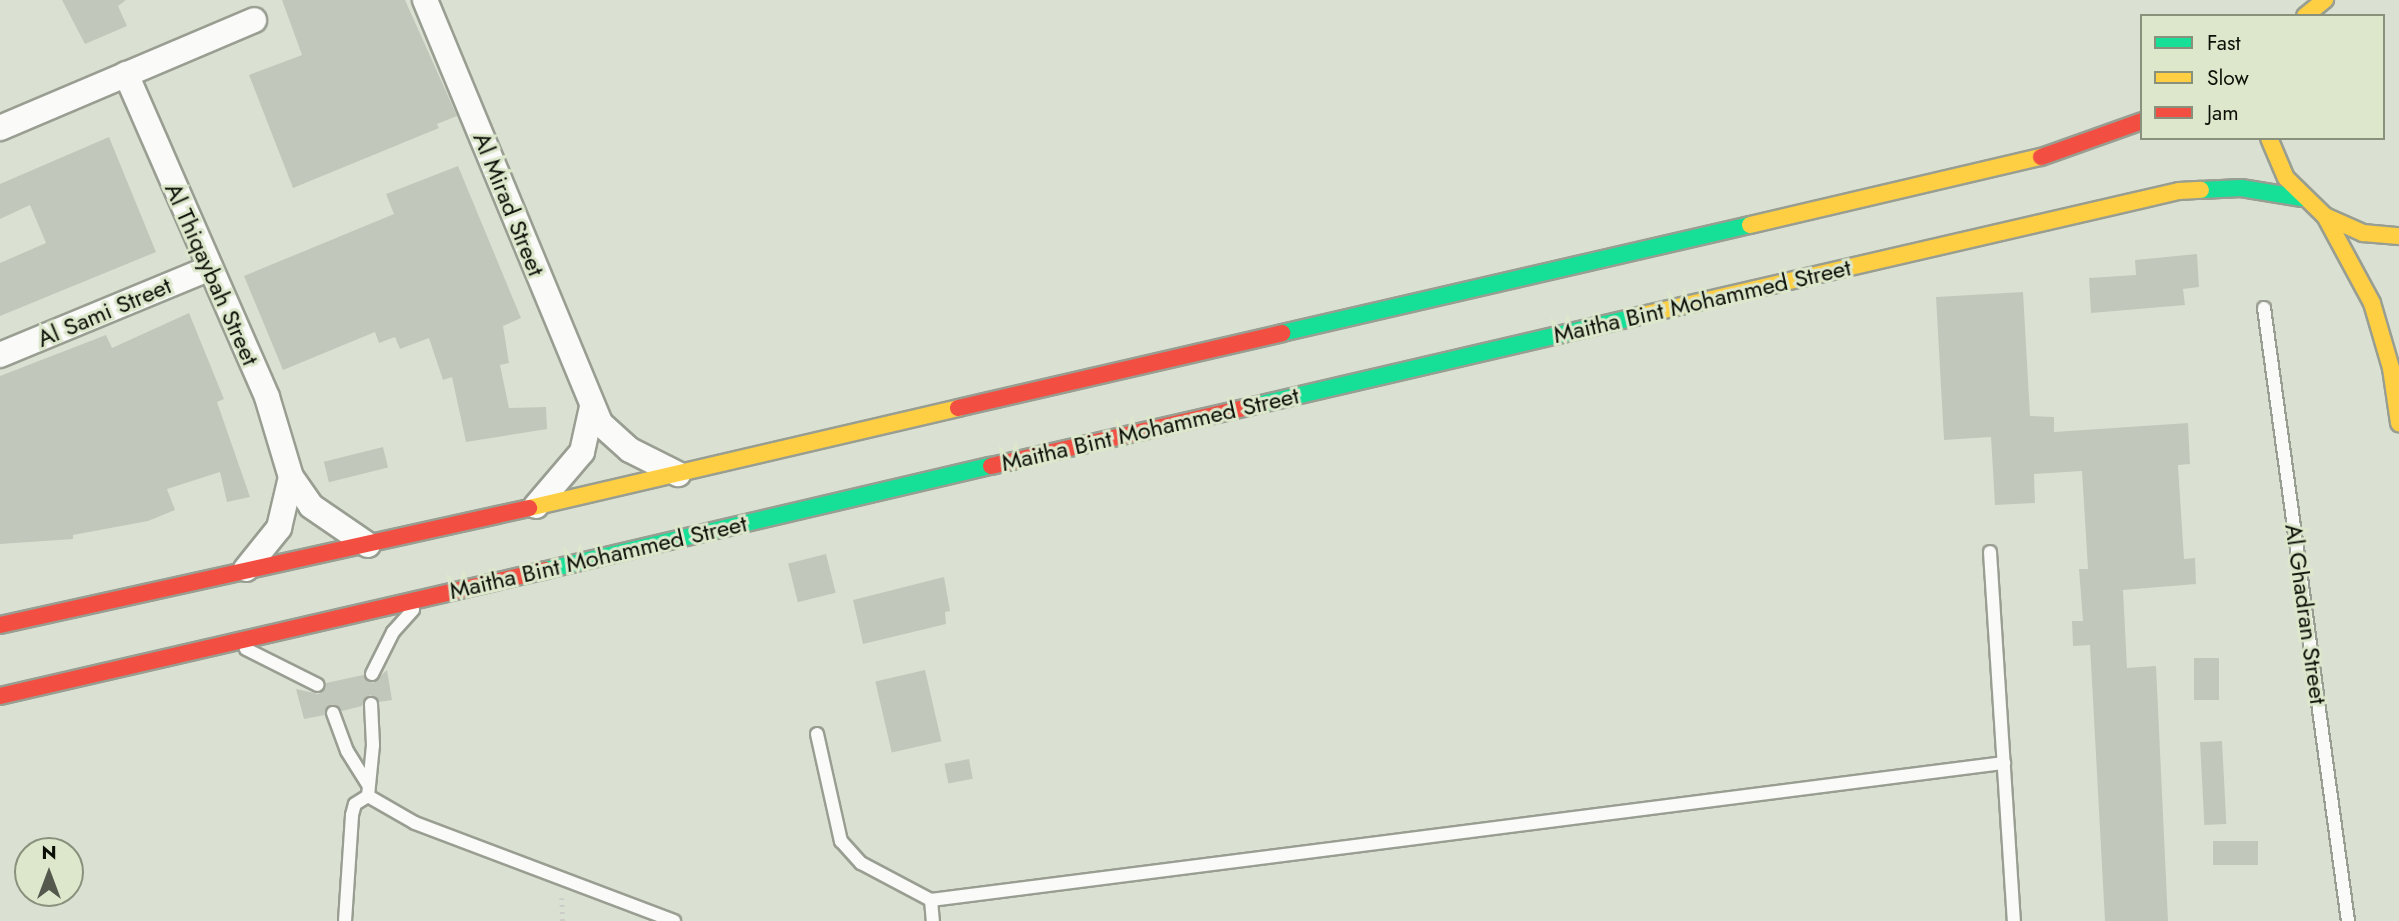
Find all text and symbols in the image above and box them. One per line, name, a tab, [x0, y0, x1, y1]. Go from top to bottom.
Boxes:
legend	[2140, 14, 2385, 140]
text: Fast	[2207, 28, 2240, 58]
text: Slow	[2207, 63, 2249, 93]
text: Jam	[2207, 98, 2239, 128]
street label: Al Mirad Street	[467, 128, 551, 280]
street label: Al Thiqaybah Street	[159, 178, 265, 370]
street label: Maitha Bint Mohammed Street	[1551, 253, 1853, 349]
street label: Al Sami Street	[33, 271, 175, 353]
street label: Maitha Bint Mohammed Street	[999, 381, 1301, 477]
street label: Maitha Bint Mohammed Street	[447, 509, 749, 605]
street label: Al Ghadran Street	[2279, 522, 2333, 706]
north arrow	[14, 837, 84, 907]
text: N	[41, 839, 57, 866]

